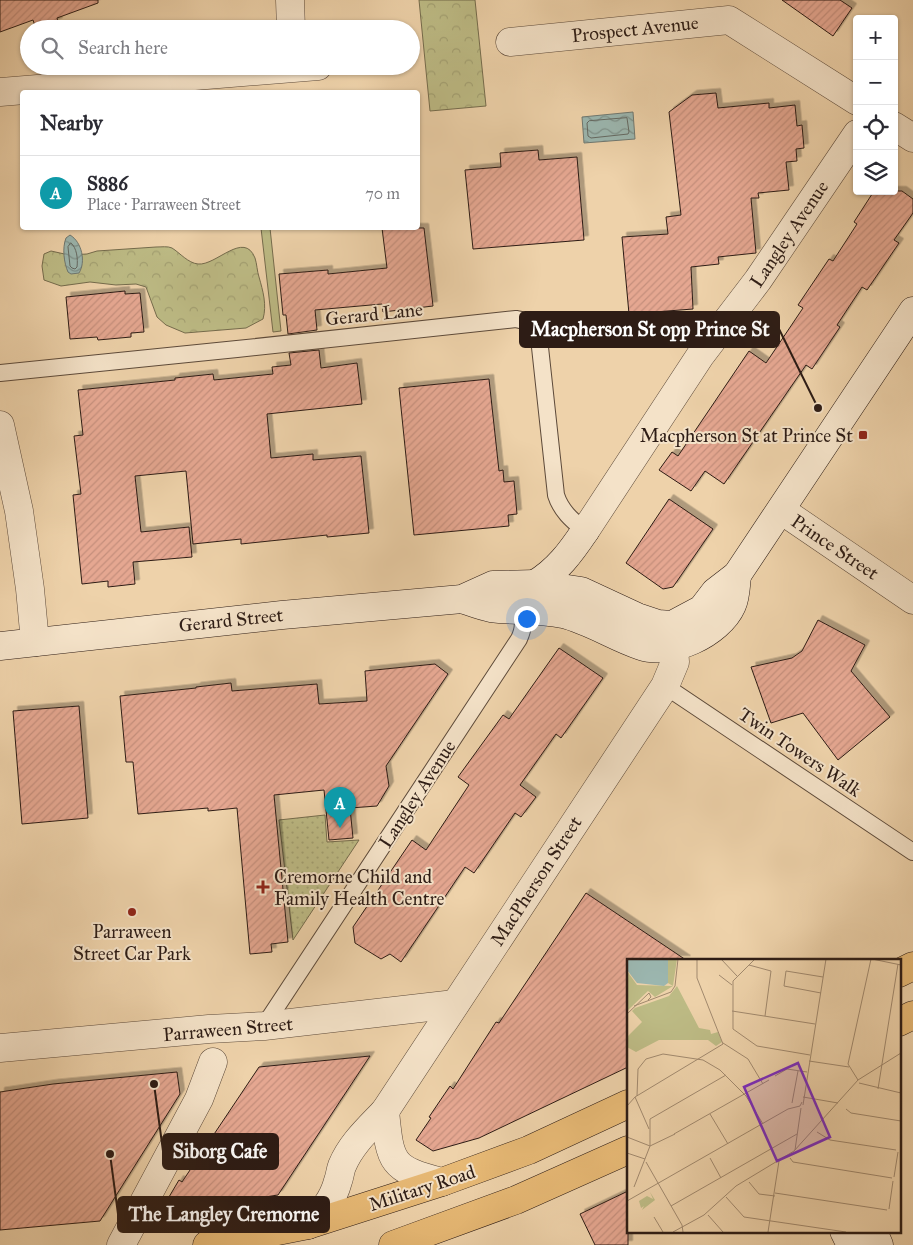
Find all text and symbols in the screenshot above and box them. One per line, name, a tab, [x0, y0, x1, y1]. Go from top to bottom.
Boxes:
street label: Prospect Avenue	[570, 11, 700, 47]
map controls	[853, 15, 898, 195]
button: +	[853, 15, 898, 60]
search box	[20, 20, 420, 75]
icon: search	[38, 34, 66, 62]
text: Search here	[78, 36, 168, 59]
button: −	[853, 60, 898, 105]
button: locate	[853, 105, 898, 150]
text: Nearby	[40, 110, 103, 136]
button: layers	[853, 150, 898, 195]
text: S886	[87, 172, 128, 195]
street label: Langley Avenue	[745, 176, 834, 292]
text: A	[51, 184, 61, 203]
text: 70 m	[365, 184, 400, 203]
text: Place · Parraween Street	[87, 195, 241, 214]
street label: Gerard Lane	[324, 297, 424, 331]
callout: Macpherson St opp Prince St	[520, 312, 779, 347]
text: Macpherson St opp Prince St	[530, 317, 771, 342]
place label: Macpherson St at Prince St	[640, 424, 853, 447]
marker: Macpherson St at Prince St	[857, 429, 869, 441]
street label: Prince Street	[787, 509, 883, 585]
street label: Gerard Street	[178, 603, 285, 637]
your location	[514, 606, 540, 632]
street label: Twin Towers Walk	[734, 702, 866, 802]
street label: Langley Avenue	[374, 736, 461, 853]
pin: A	[324, 787, 356, 828]
street label: MacPherson Street	[485, 812, 587, 950]
place label: Cremorne Child and Family Health Centre	[274, 865, 444, 910]
marker: Cremorne Child and Family Health Centre	[256, 880, 270, 894]
marker: Parraween Street Car Park	[126, 906, 138, 918]
place label: Parraween Street Car Park	[73, 920, 191, 965]
inset map	[627, 959, 900, 1232]
street label: Parraween Street	[162, 1012, 294, 1046]
callout: Siborg Cafe	[163, 1134, 278, 1169]
text: Siborg Cafe	[173, 1139, 268, 1164]
street label: Military Road	[366, 1160, 479, 1216]
callout: The Langley Cremorne	[118, 1197, 329, 1232]
text: The Langley Cremorne	[128, 1202, 320, 1227]

